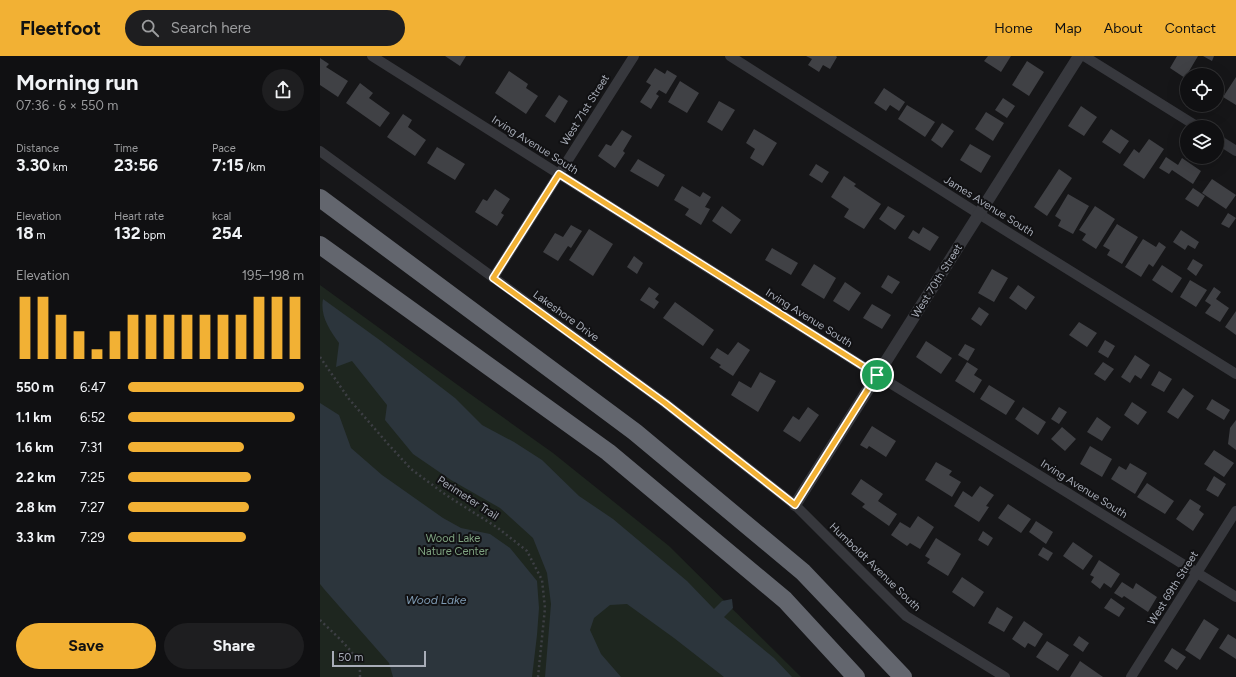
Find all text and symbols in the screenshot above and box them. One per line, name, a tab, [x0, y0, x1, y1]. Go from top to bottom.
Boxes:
search box	[125, 10, 405, 46]
text: Fleetfoot	[20, 17, 101, 40]
icon: search	[139, 17, 161, 39]
text: Search here	[171, 19, 251, 37]
text: Home	[994, 20, 1033, 37]
text: Map	[1055, 20, 1082, 37]
text: About	[1104, 20, 1143, 37]
text: Contact	[1165, 20, 1216, 37]
map controls	[1180, 68, 1224, 164]
button: locate	[1180, 68, 1224, 112]
text: Morning run	[16, 69, 139, 96]
button: share	[262, 69, 304, 111]
street label: West 71st Street	[558, 72, 612, 148]
text: 07:36 · 6 × 550 m	[16, 98, 118, 113]
street label: Irving Avenue South	[489, 113, 581, 177]
button: layers	[1180, 120, 1224, 164]
text: Distance	[16, 142, 59, 155]
text: Time	[114, 142, 138, 155]
text: Pace	[212, 142, 236, 155]
text: 3.30	[16, 155, 50, 175]
text: 23:56	[114, 155, 158, 175]
text: 7:15	[212, 155, 244, 175]
text: km	[50, 161, 68, 174]
text: /km	[244, 161, 265, 174]
street label: James Avenue South	[941, 173, 1037, 239]
text: Elevation	[16, 210, 61, 223]
text: Heart rate	[114, 210, 164, 223]
text: kcal	[212, 210, 231, 223]
text: 18	[16, 223, 34, 243]
text: 132	[114, 223, 140, 243]
text: 254	[212, 223, 242, 243]
text: m	[34, 229, 46, 242]
text: bpm	[140, 229, 166, 242]
street label: West 70th Street	[909, 242, 965, 320]
text: Elevation	[16, 268, 69, 283]
text: 195–198 m	[242, 268, 304, 283]
street label: Irving Avenue South	[763, 286, 855, 350]
street label: Lakeshore Drive	[531, 288, 601, 344]
pin	[860, 358, 894, 392]
icon: arrive	[866, 364, 888, 386]
text: 550 m	[16, 380, 54, 395]
text: 6:47	[80, 380, 106, 395]
text: 1.1 km	[16, 410, 52, 425]
text: 6:52	[80, 410, 105, 425]
text: 1.6 km	[16, 440, 54, 455]
text: 7:31	[80, 440, 103, 455]
street label: Irving Avenue South	[1038, 457, 1130, 521]
text: 2.2 km	[16, 470, 56, 485]
text: 7:25	[80, 470, 105, 485]
street label: Perimeter Trail	[435, 473, 501, 523]
text: 2.8 km	[16, 500, 56, 515]
text: 7:27	[80, 500, 105, 515]
street label: Humboldt Avenue South	[827, 520, 923, 614]
text: 3.3 km	[16, 530, 55, 545]
text: 7:29	[80, 530, 105, 545]
park label: Wood Lake Nature Center	[418, 532, 489, 558]
street label: West 69th Street	[1145, 549, 1201, 627]
water label: Wood Lake	[406, 593, 467, 607]
button: Save	[16, 623, 156, 669]
button: Share	[164, 623, 304, 669]
scale bar	[332, 649, 426, 668]
text: 50 m	[338, 651, 363, 664]

